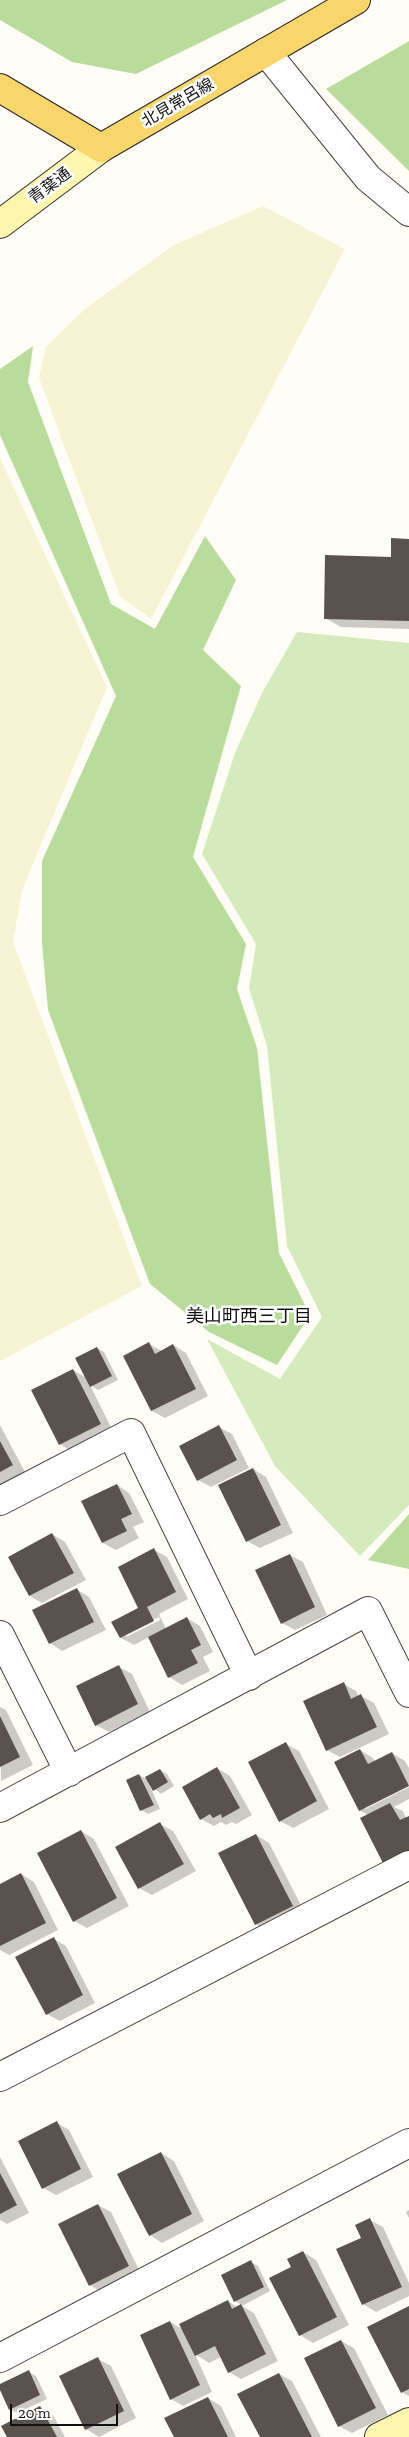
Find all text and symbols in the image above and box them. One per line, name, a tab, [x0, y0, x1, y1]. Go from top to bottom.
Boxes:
street label: 北見常呂線	[139, 75, 217, 131]
street label: 青葉通	[25, 164, 75, 208]
district label: 美山町西三丁目	[186, 1306, 312, 1328]
scale bar	[12, 2394, 120, 2426]
text: 20 m	[18, 2404, 51, 2422]

